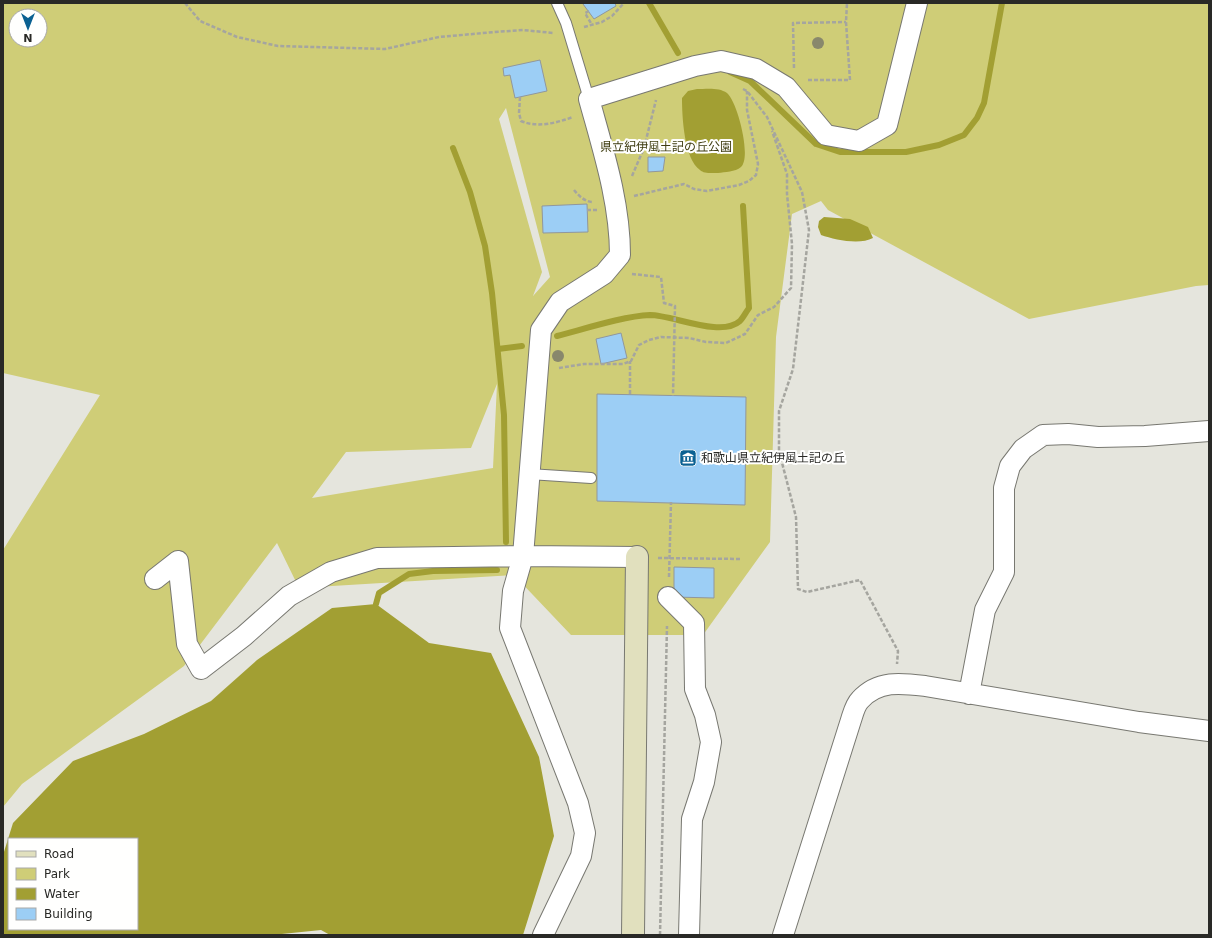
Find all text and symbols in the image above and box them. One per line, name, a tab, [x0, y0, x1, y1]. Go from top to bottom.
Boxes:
north arrow	[8, 8, 48, 48]
text: N	[23, 31, 33, 44]
park label: 県立紀伊風土記の丘公園	[600, 140, 732, 154]
museum icon: 和歌山県立紀伊風土記の丘	[678, 448, 698, 468]
place label: 和歌山県立紀伊風土記の丘	[701, 451, 845, 465]
legend	[8, 838, 138, 930]
text: Road	[44, 847, 74, 861]
text: Park	[44, 867, 70, 881]
text: Water	[44, 887, 80, 901]
text: Building	[44, 907, 93, 921]

